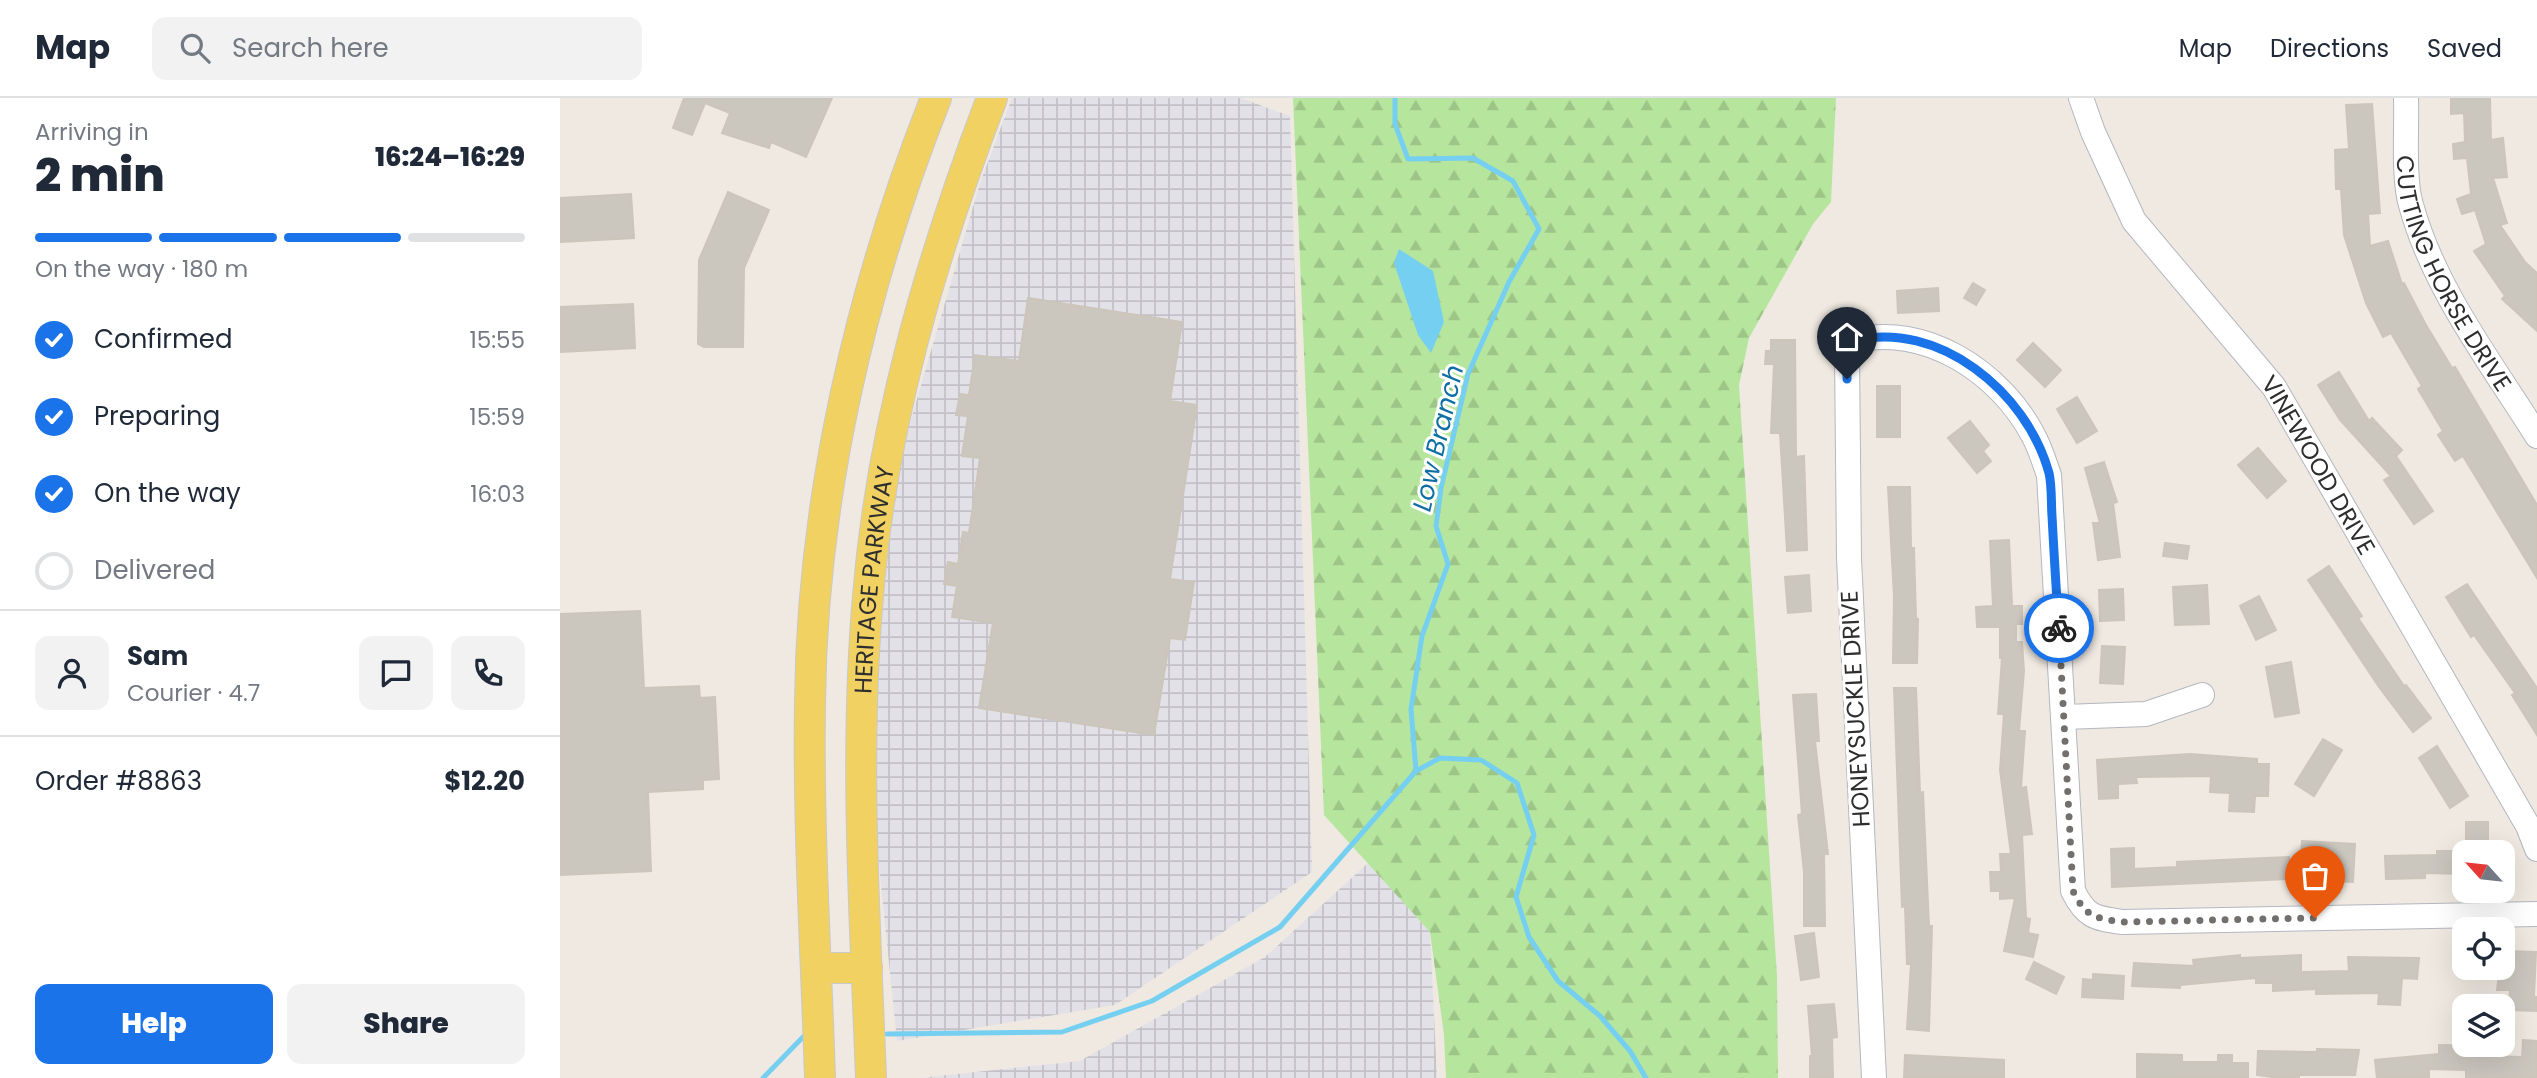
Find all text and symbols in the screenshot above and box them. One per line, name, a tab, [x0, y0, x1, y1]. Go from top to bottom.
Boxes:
search box	[152, 17, 642, 80]
text: Map	[35, 24, 110, 71]
icon: search	[176, 29, 214, 67]
text: Search here	[232, 30, 389, 66]
text: Map	[2179, 32, 2232, 65]
text: Directions	[2270, 32, 2389, 65]
text: Saved	[2427, 32, 2502, 65]
text: Arriving in	[35, 116, 149, 148]
text: 16:24–16:29	[375, 139, 525, 175]
text: 2 min	[35, 143, 165, 207]
street label: CUTTING HORSE DRIVE	[2389, 155, 2520, 397]
text: On the way · 180 m	[35, 253, 248, 285]
pin	[1817, 307, 1877, 379]
icon: home	[1828, 318, 1866, 356]
icon: check	[35, 321, 73, 359]
text: Confirmed	[94, 321, 232, 357]
text: 15:55	[469, 324, 525, 356]
water label: Low Branch	[1404, 361, 1472, 515]
street label: VINEWOOD DRIVE	[2254, 368, 2384, 560]
icon: check	[35, 398, 73, 436]
text: Preparing	[94, 398, 220, 434]
text: 15:59	[469, 401, 525, 433]
street label: HERITAGE PARKWAY	[846, 463, 901, 694]
icon: check	[35, 475, 73, 513]
text: On the way	[94, 475, 241, 511]
text: 16:03	[470, 478, 525, 510]
text: Delivered	[94, 552, 215, 588]
street label: HONEYSUCKLE DRIVE	[1832, 590, 1878, 828]
courier	[2024, 593, 2094, 663]
icon: bike	[2040, 609, 2078, 647]
button: person	[35, 636, 109, 710]
button: chat	[359, 636, 433, 710]
button: phone	[451, 636, 525, 710]
text: Sam	[127, 638, 188, 674]
text: Courier · 4.7	[127, 677, 260, 709]
text: Order #8863	[35, 763, 202, 799]
text: $12.20	[444, 763, 525, 799]
north arrow	[2452, 840, 2515, 903]
map controls	[2452, 840, 2515, 1057]
pin	[2285, 846, 2345, 918]
icon: bag	[2296, 857, 2334, 895]
button: locate	[2452, 917, 2515, 980]
button: Help	[35, 984, 273, 1064]
button: Share	[287, 984, 525, 1064]
button: layers	[2452, 994, 2515, 1057]

